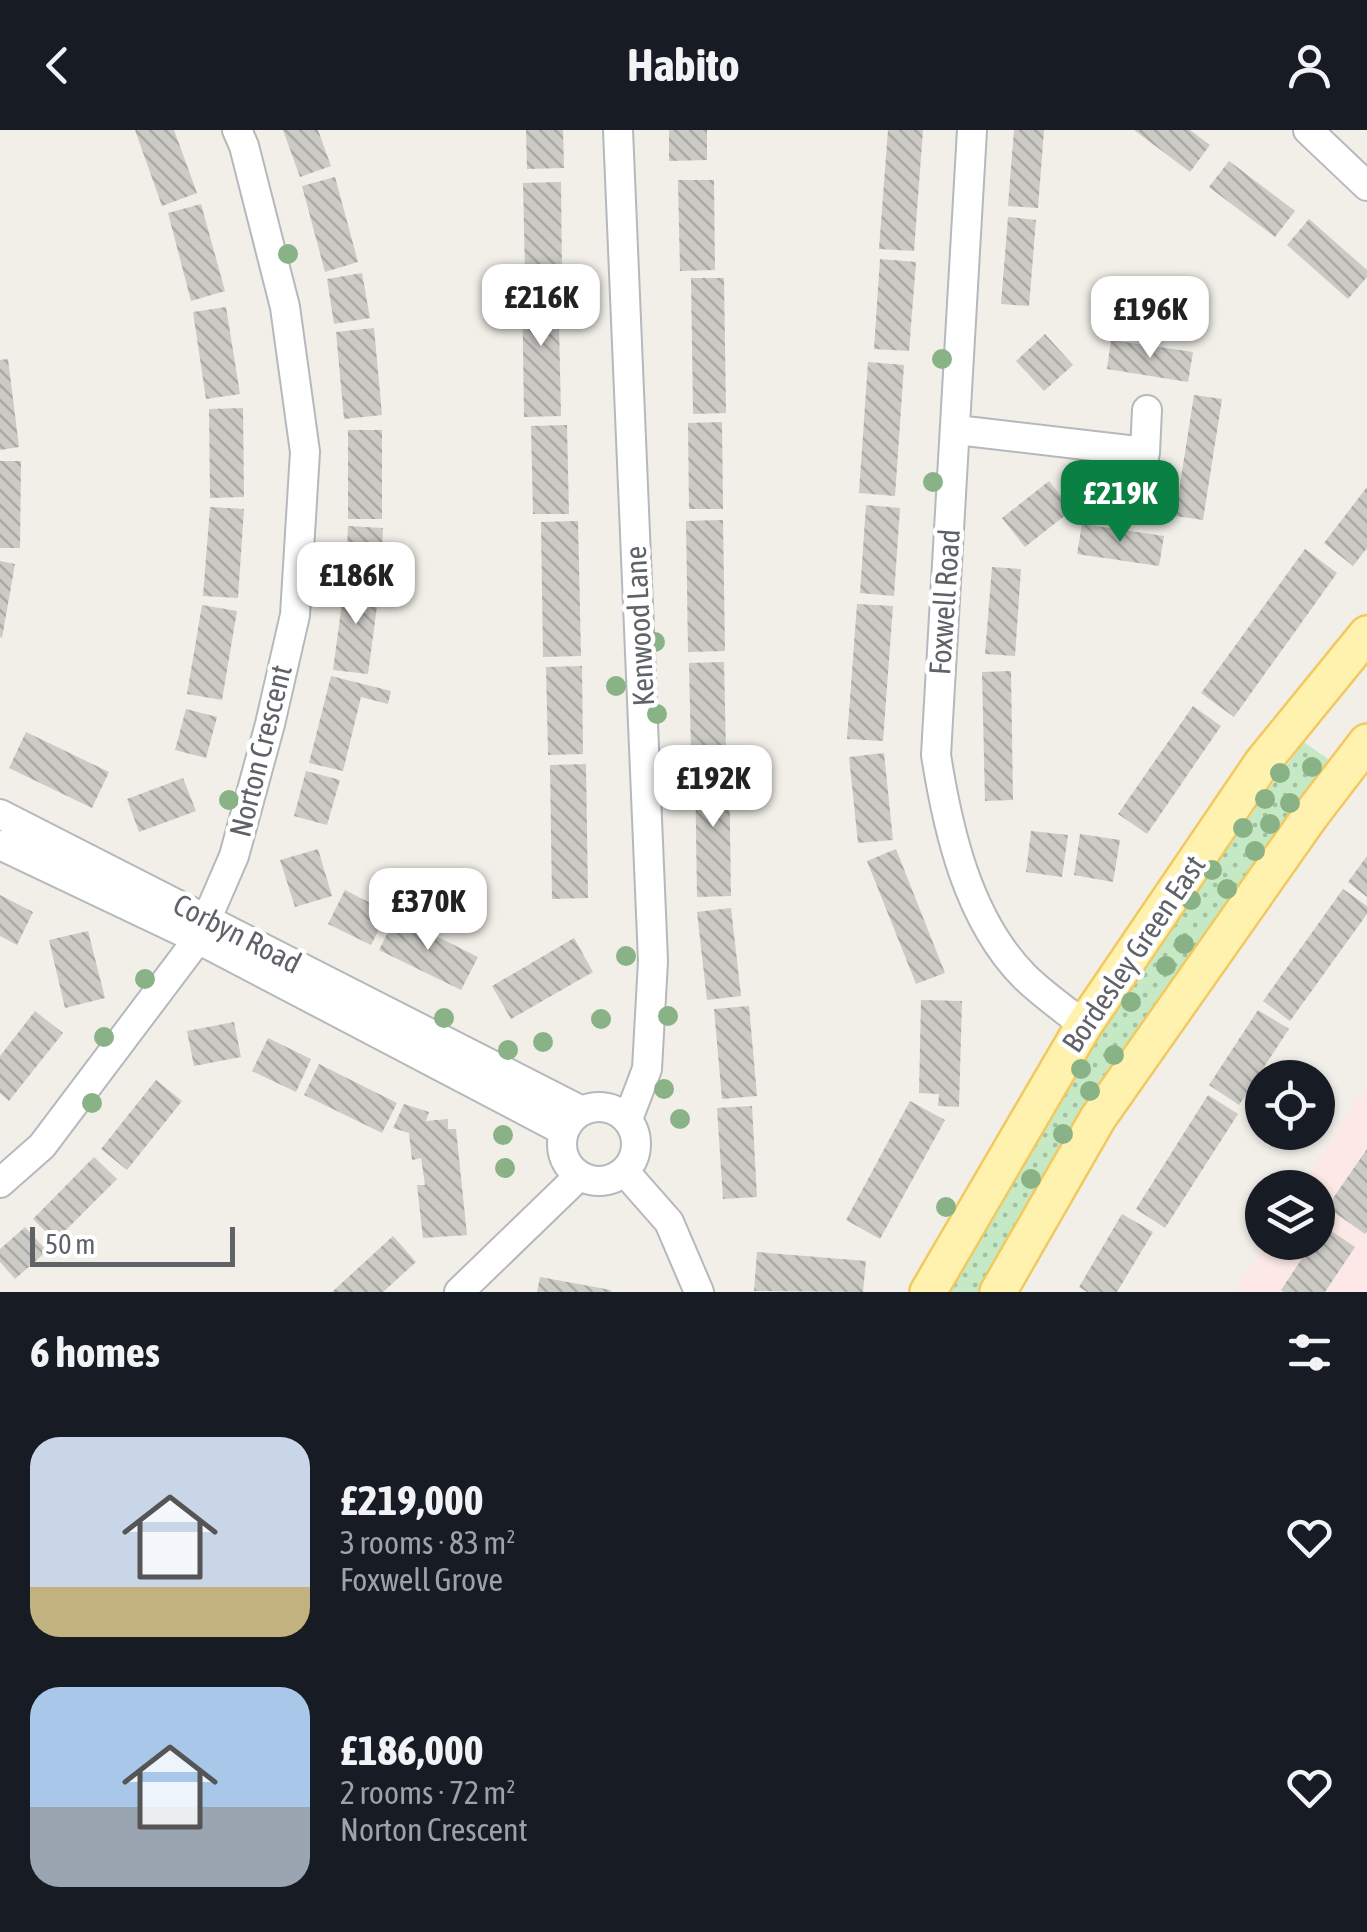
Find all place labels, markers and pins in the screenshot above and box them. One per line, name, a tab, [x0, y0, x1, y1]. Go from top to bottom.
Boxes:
pin: £216K	[471, 264, 611, 349]
pin: £196K	[1080, 276, 1220, 361]
pin: £219K	[1050, 460, 1190, 545]
pin: £186K	[286, 542, 426, 627]
pin: £192K	[643, 745, 783, 830]
pin: £370K	[358, 868, 498, 953]

